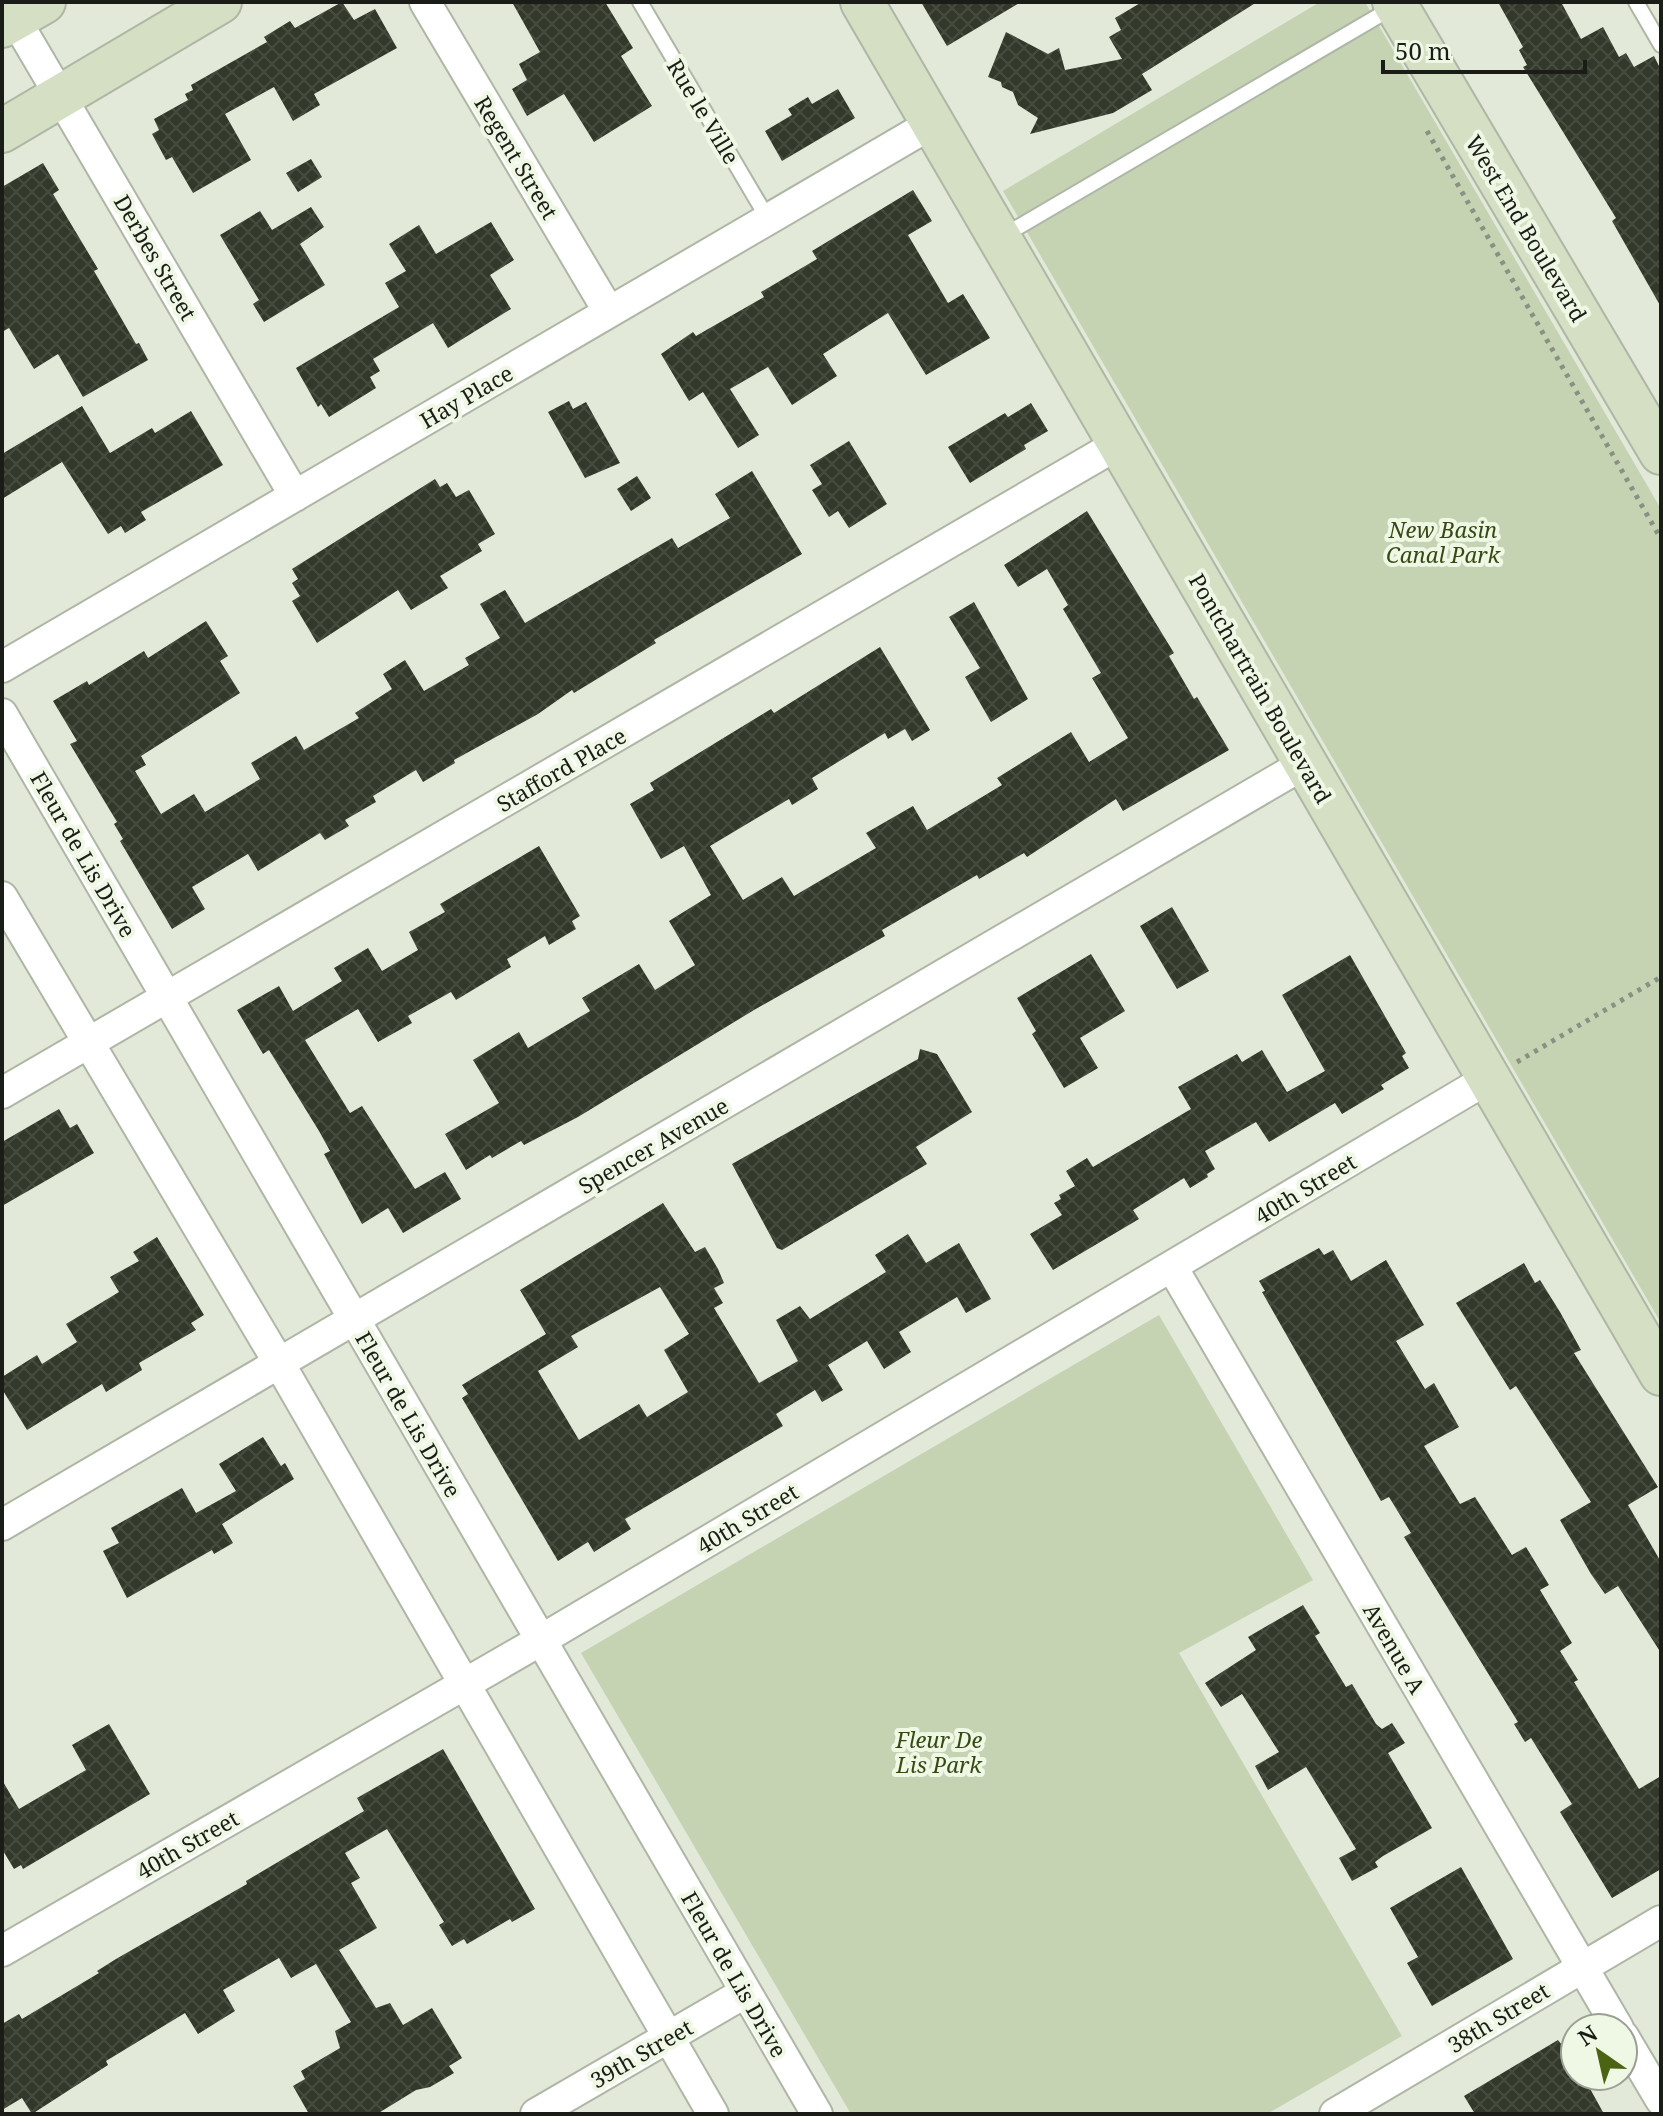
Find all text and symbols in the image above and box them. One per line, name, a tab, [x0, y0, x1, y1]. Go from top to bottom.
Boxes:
scale bar	[1383, 24, 1585, 74]
text: 50 m	[1395, 34, 1451, 67]
street label: Rue le Ville	[661, 53, 747, 169]
street label: Regent Street	[468, 90, 566, 224]
street label: West End Boulevard	[1459, 129, 1595, 327]
street label: Derbes Street	[108, 189, 204, 326]
street label: Hay Place	[414, 357, 518, 435]
park label: New Basin Canal Park	[1386, 514, 1501, 569]
street label: Pontchartrain Boulevard	[1183, 567, 1340, 809]
street label: Stafford Place	[491, 720, 631, 818]
street label: Fleur de Lis Drive	[24, 766, 144, 942]
street label: Spencer Avenue	[572, 1090, 734, 1200]
street label: 40th Street	[1249, 1146, 1362, 1230]
street label: Fleur de Lis Drive	[349, 1326, 469, 1502]
street label: 40th Street	[691, 1476, 804, 1560]
street label: Avenue A	[1357, 1597, 1433, 1699]
park label: Fleur De Lis Park	[895, 1724, 983, 1779]
street label: 40th Street	[130, 1803, 244, 1885]
street label: Fleur de Lis Drive	[675, 1886, 795, 2062]
street label: 38th Street	[1442, 1975, 1555, 2059]
street label: 39th Street	[584, 2012, 698, 2094]
north arrow	[1559, 2012, 1639, 2092]
text: N	[1572, 2017, 1603, 2052]

